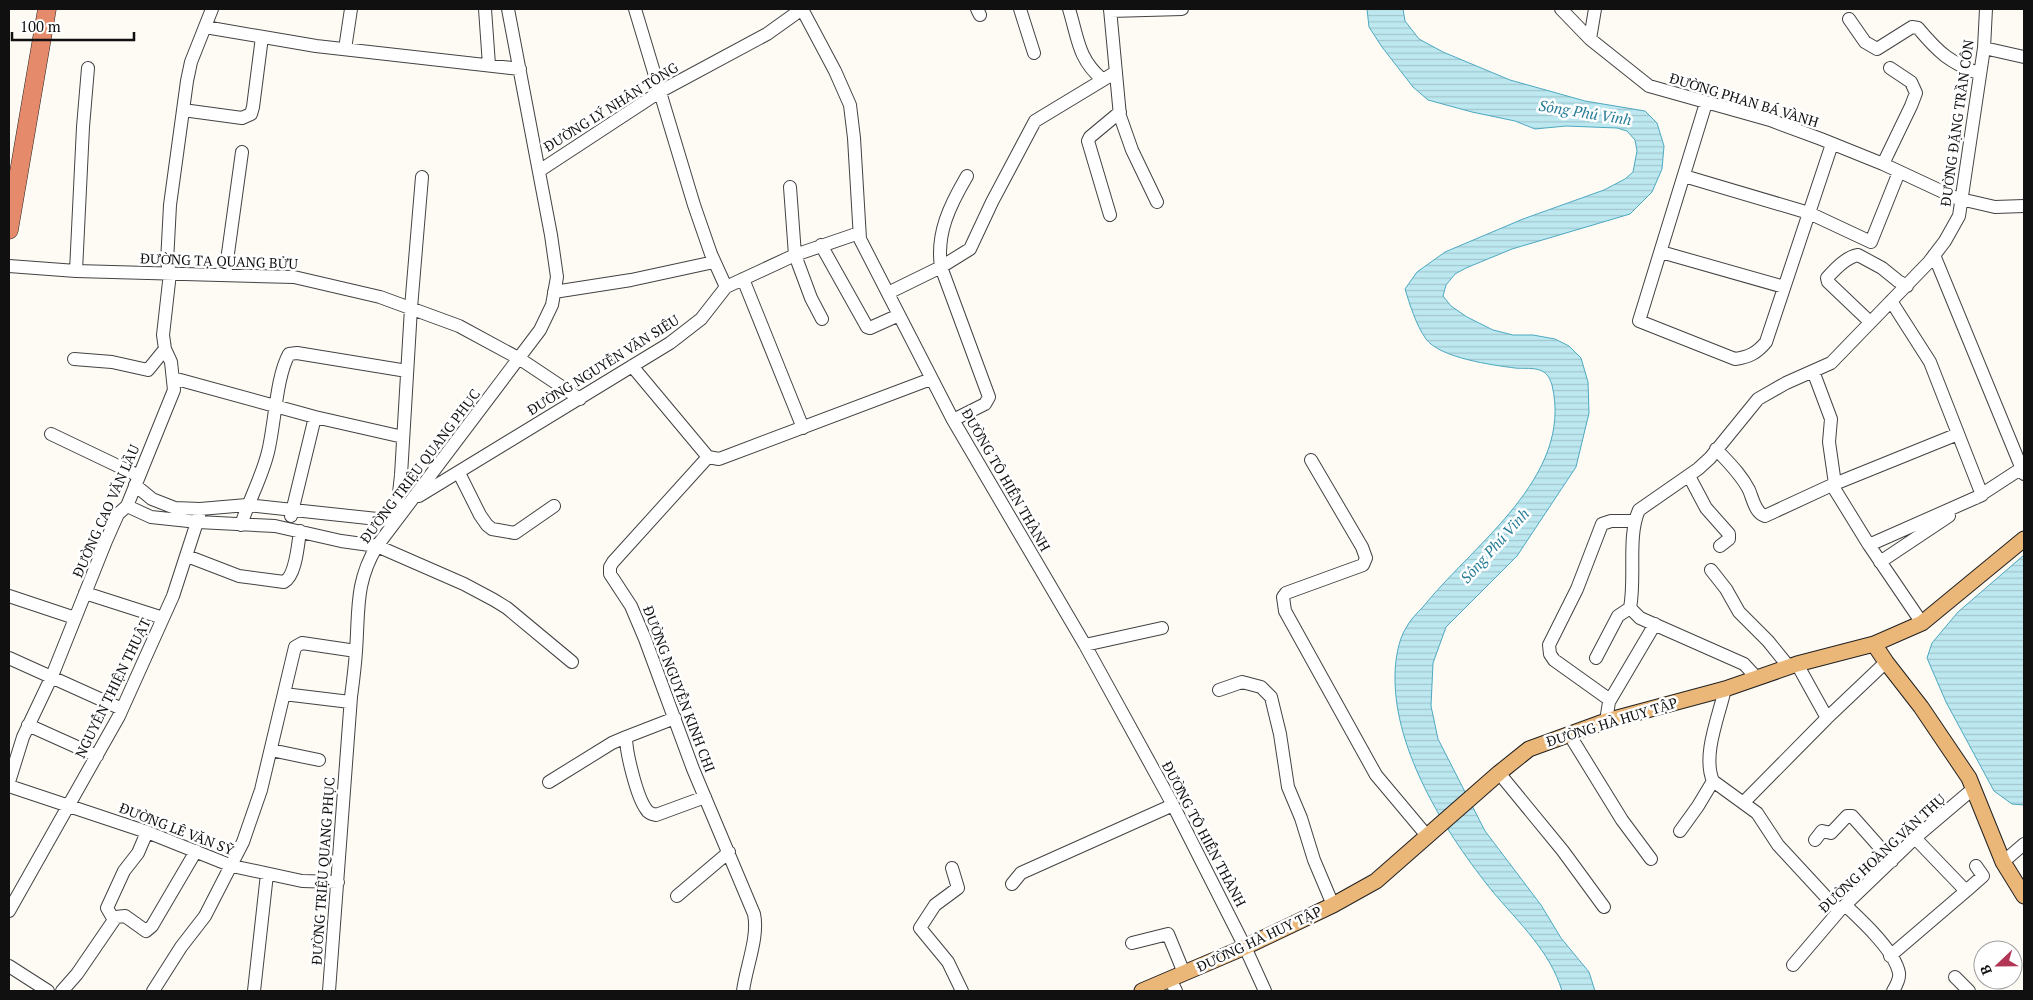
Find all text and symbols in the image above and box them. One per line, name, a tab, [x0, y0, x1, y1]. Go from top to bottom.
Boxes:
scale bar	[12, 10, 135, 42]
text: 100 m	[20, 16, 61, 36]
street label: ĐƯỜNG ĐẶNG TRẦN CÔN	[1935, 38, 1978, 208]
street label: ĐƯỜNG LÝ NHÂN TÔNG	[540, 57, 682, 156]
street label: ĐƯỜNG PHAN BÁ VÀNH	[1667, 68, 1821, 131]
water label: Sông Phú Vinh	[1537, 95, 1633, 129]
street label: ĐƯỜNG TẠ QUANG BỬU	[140, 248, 299, 273]
street label: ĐƯỜNG NGUYỄN VĂN SIÊU	[523, 310, 683, 419]
street label: ĐƯỜNG TRIỆU QUANG PHỤC	[355, 385, 484, 547]
street label: ĐƯỜNG TÔ HIẾN THÀNH	[958, 405, 1055, 555]
street label: ĐƯỜNG CAO VĂN LẦU	[68, 441, 144, 580]
water label: Sông Phú Vinh	[1455, 504, 1533, 587]
street label: ĐƯỜNG NGUYỄN KINH CHI	[639, 603, 720, 775]
street label: NGUYỄN THIỆN THUẬT	[70, 614, 155, 761]
street label: ĐƯỜNG HÀ HUY TẬP	[1544, 693, 1680, 751]
street label: ĐƯỜNG TÔ HIẾN THÀNH	[1158, 758, 1251, 910]
street label: ĐƯỜNG TRIỆU QUANG PHỤC	[306, 776, 339, 966]
street label: ĐƯỜNG HOÀNG VĂN THỤ	[1814, 789, 1949, 916]
street label: ĐƯỜNG LÊ VĂN SỸ	[117, 798, 238, 859]
street label: ĐƯỜNG HÀ HUY TẬP	[1193, 901, 1325, 976]
north arrow	[1973, 940, 2023, 990]
text: B	[1975, 962, 1996, 978]

